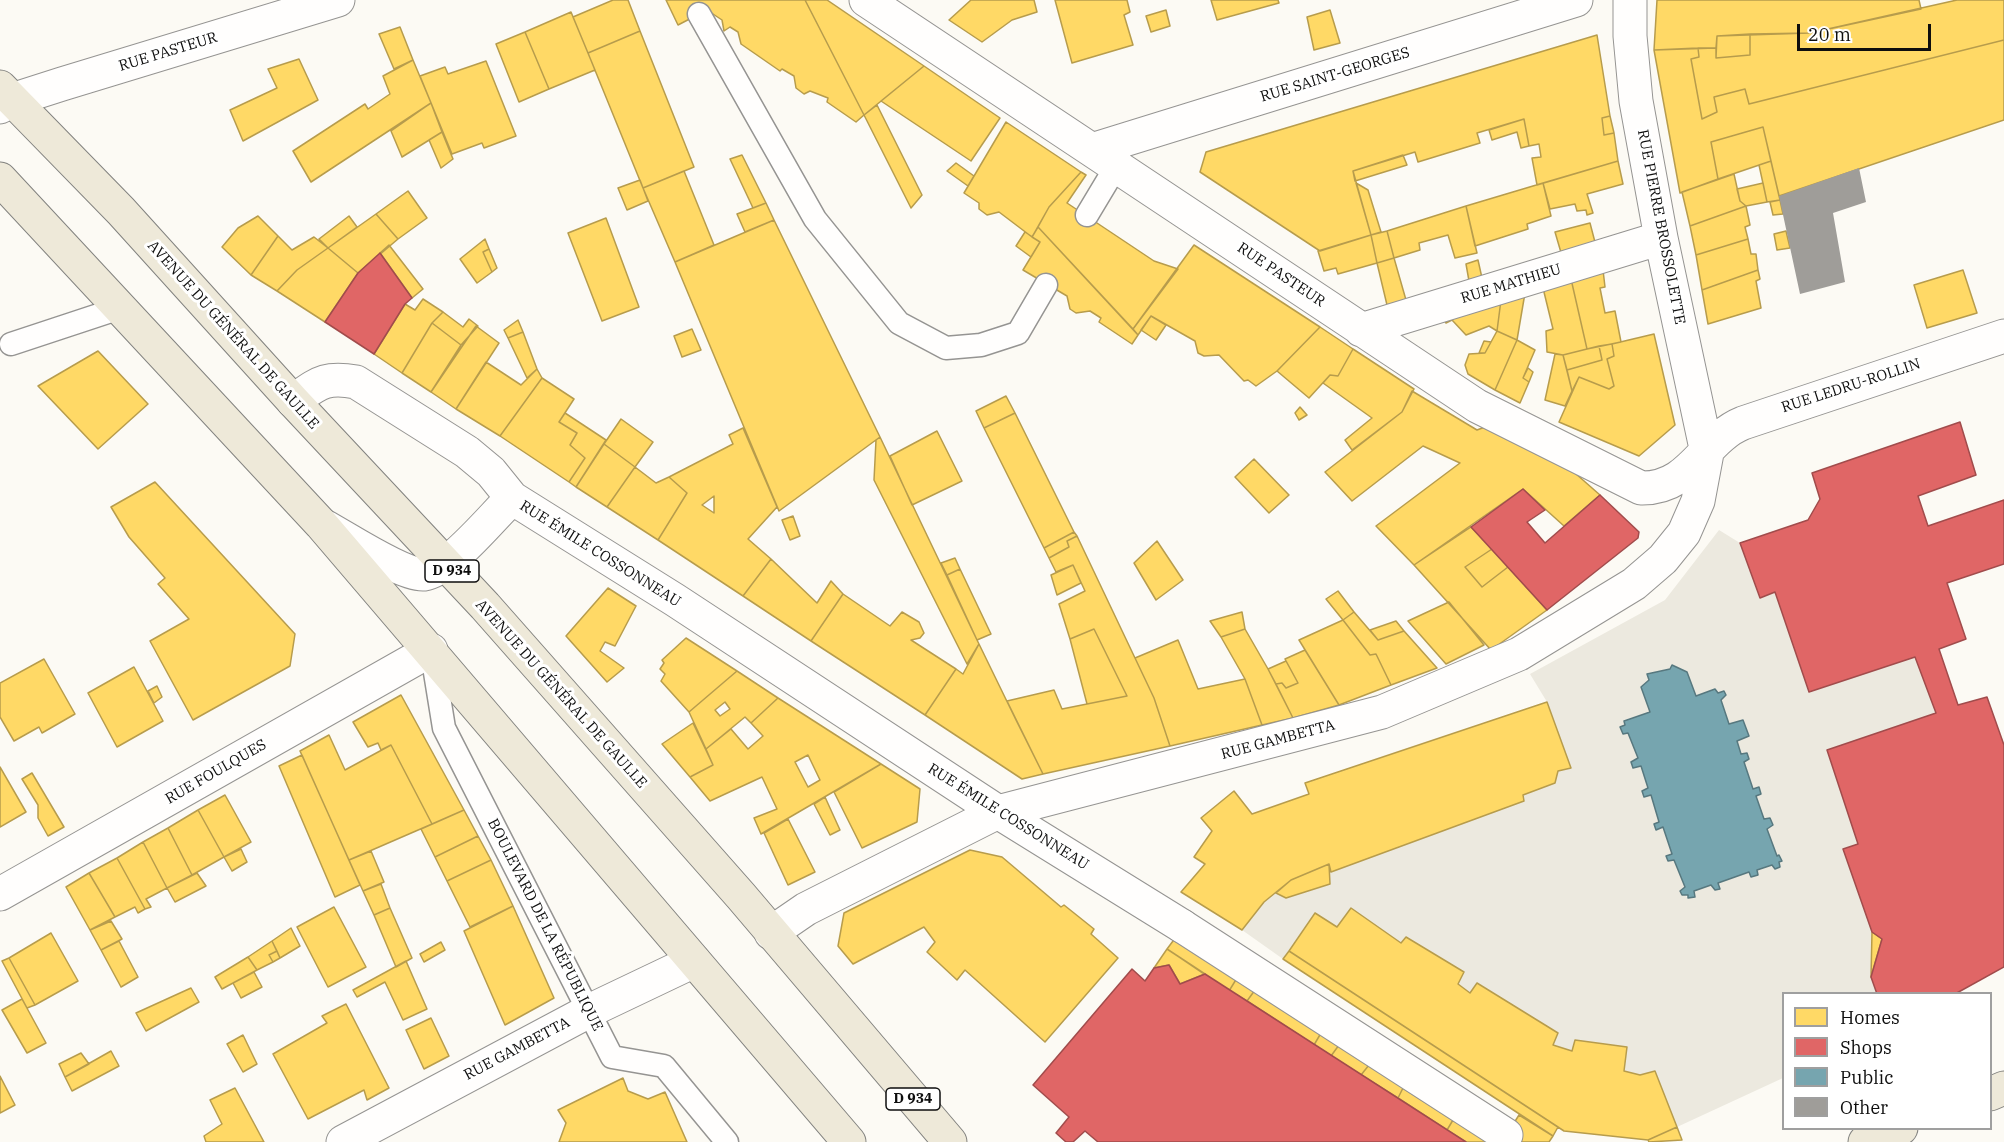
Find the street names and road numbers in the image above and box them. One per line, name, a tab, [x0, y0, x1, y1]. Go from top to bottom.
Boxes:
street label: RUE PASTEUR	[117, 28, 219, 76]
street label: RUE SAINT-GEORGES	[1258, 44, 1412, 106]
street label: RUE PIERRE BROSSOLETTE	[1633, 128, 1689, 326]
street label: AVENUE DU GÉNÉRAL DE GAULLE	[144, 237, 322, 433]
street label: RUE PASTEUR	[1234, 239, 1328, 311]
street label: RUE MATHIEU	[1459, 260, 1563, 308]
street label: RUE LEDRU-ROLLIN	[1779, 355, 1923, 417]
street label: RUE ÉMILE COSSONNEAU	[516, 497, 684, 611]
road number: D 934	[425, 560, 479, 582]
street label: AVENUE DU GÉNÉRAL DE GAULLE	[472, 596, 650, 792]
street label: RUE GAMBETTA	[1219, 716, 1337, 764]
street label: RUE FOULQUES	[162, 736, 270, 808]
street label: RUE ÉMILE COSSONNEAU	[924, 760, 1092, 874]
street label: BOULEVARD DE LA RÉPUBLIQUE	[483, 816, 607, 1034]
street label: RUE GAMBETTA	[461, 1014, 573, 1084]
road number: D 934	[886, 1088, 940, 1110]

